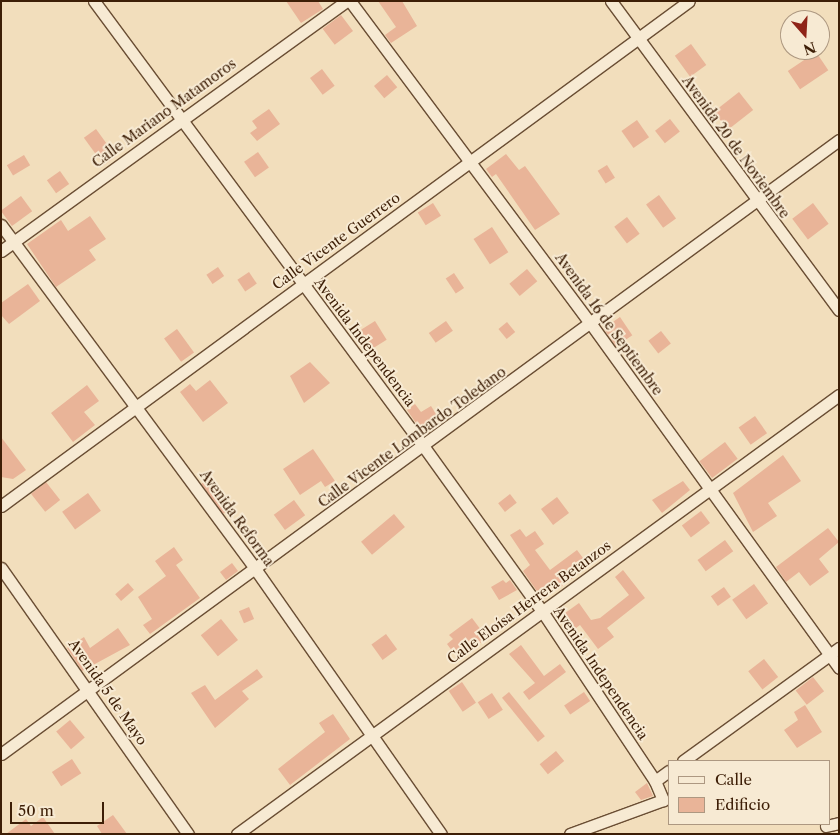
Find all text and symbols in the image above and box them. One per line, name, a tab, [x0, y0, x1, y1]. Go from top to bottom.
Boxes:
north arrow	[780, 10, 830, 60]
text: N	[801, 38, 818, 59]
street label: Calle Mariano Matamoros	[89, 55, 239, 171]
street label: Avenida 20 de Noviembre	[679, 72, 793, 222]
street label: Calle Vicente Guerrero	[269, 189, 403, 293]
street label: Avenida 16 de Septiembre	[552, 249, 666, 399]
street label: Avenida Independencia	[311, 274, 419, 410]
street label: Calle Vicente Lombardo Toledano	[314, 363, 510, 511]
street label: Avenida Reforma	[196, 467, 278, 569]
street label: Calle Eloísa Herrera Betanzos	[444, 537, 614, 667]
street label: Avenida Independencia	[550, 603, 652, 743]
street label: Avenida 5 de Mayo	[65, 636, 151, 748]
legend	[668, 760, 830, 825]
text: Calle	[715, 770, 752, 789]
scale bar	[12, 792, 106, 824]
text: Edificio	[715, 795, 770, 814]
text: 50 m	[18, 801, 54, 820]

